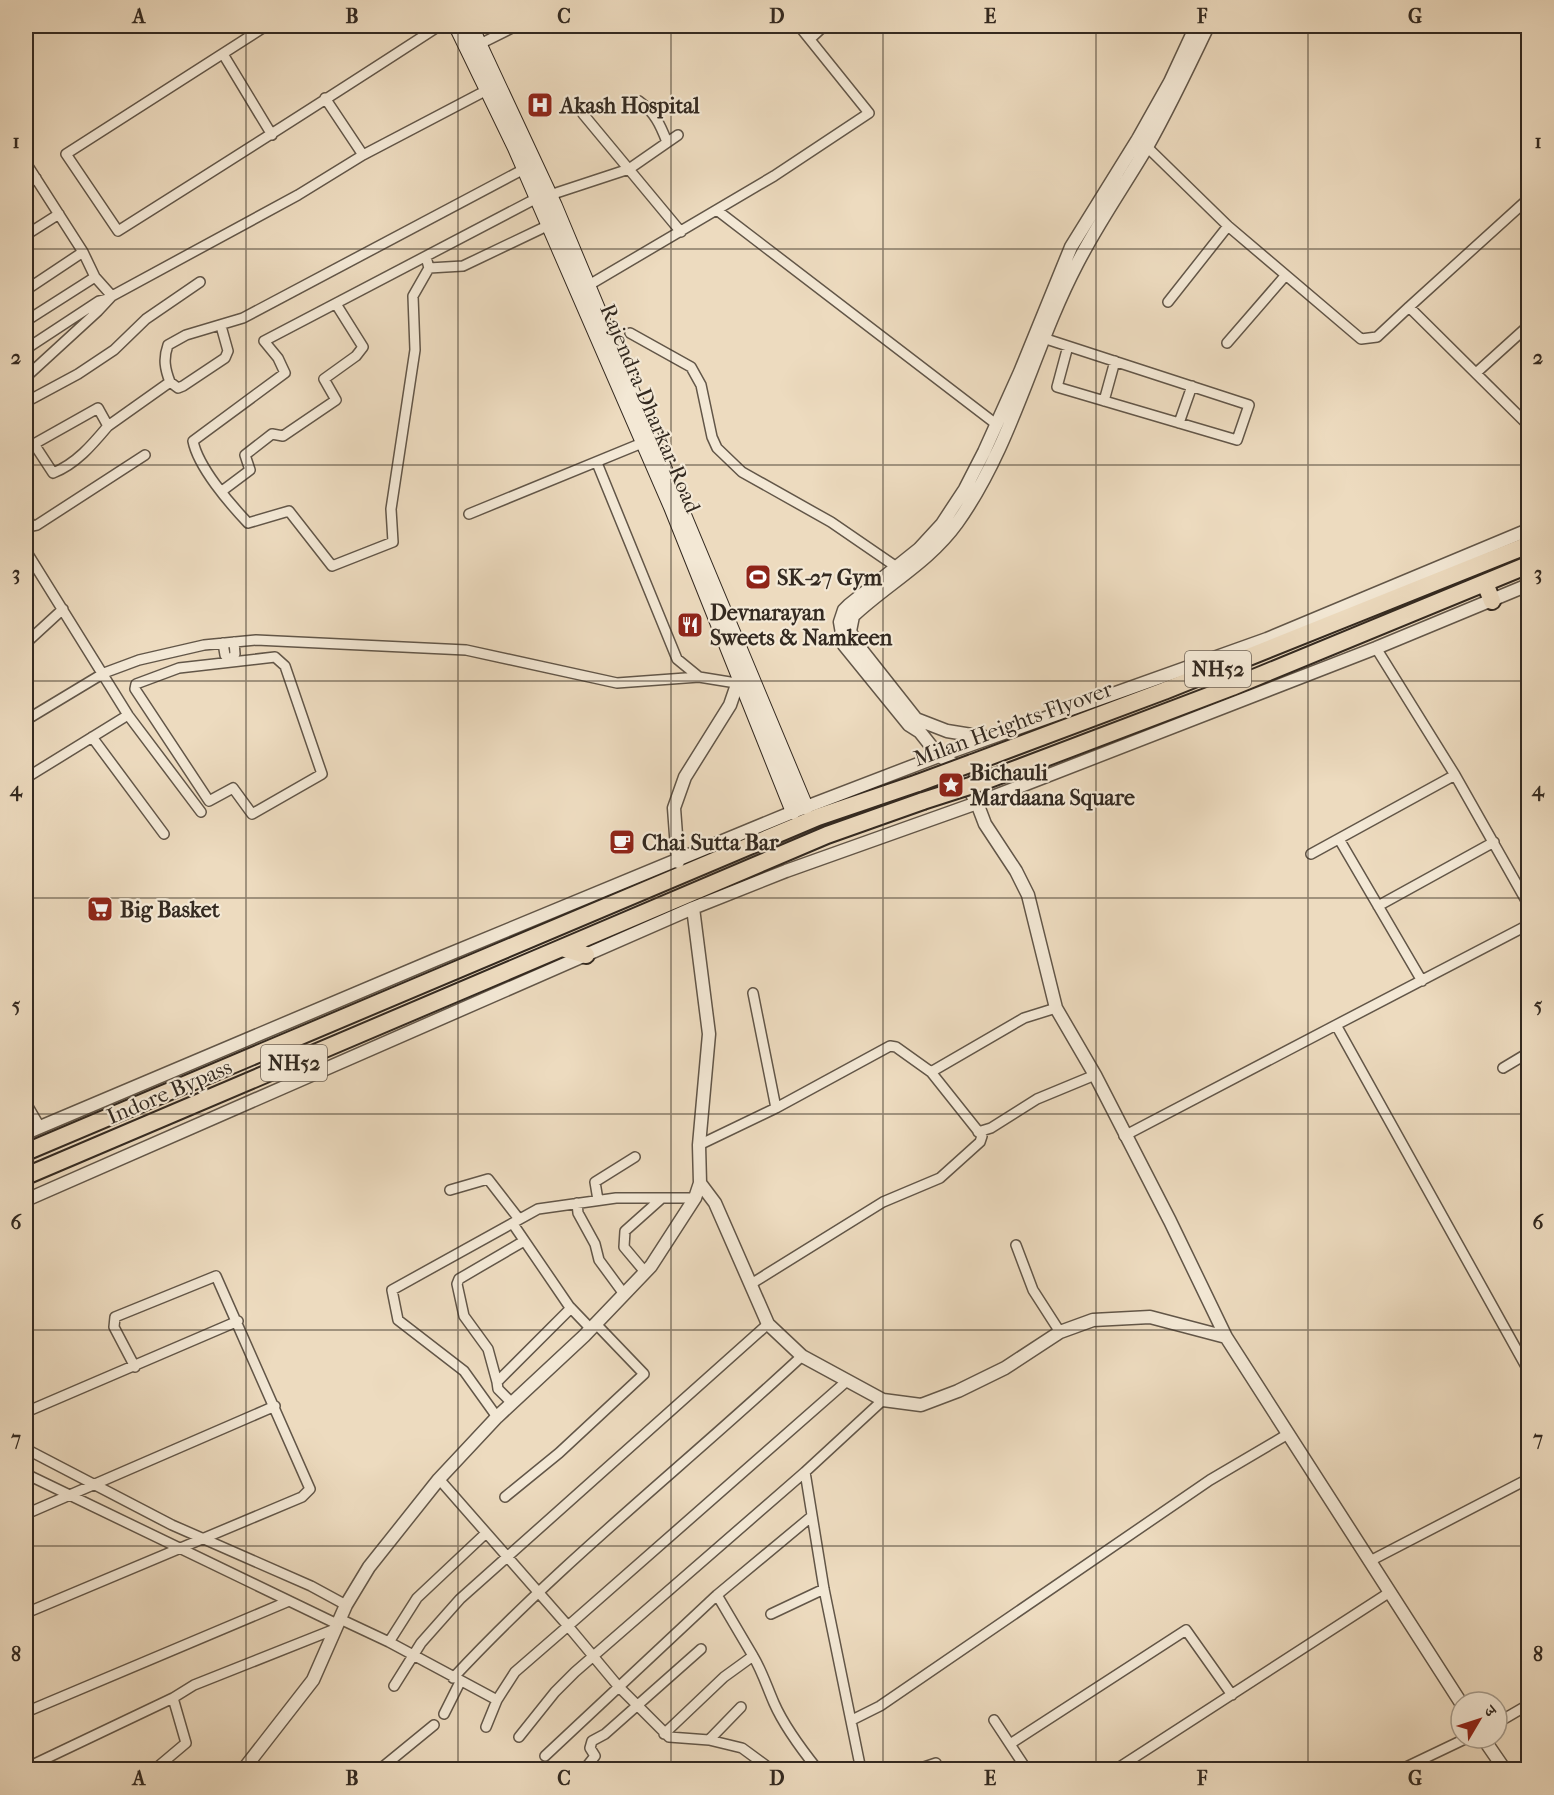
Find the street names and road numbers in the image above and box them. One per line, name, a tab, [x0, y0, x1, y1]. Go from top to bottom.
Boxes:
street label: Rajendra Dharkar Road	[594, 300, 706, 518]
road number: NH52	[1185, 651, 1251, 687]
street label: Milan Heights Flyover	[910, 676, 1117, 772]
road number: NH52	[261, 1045, 327, 1081]
street label: Indore Bypass	[103, 1054, 236, 1130]

